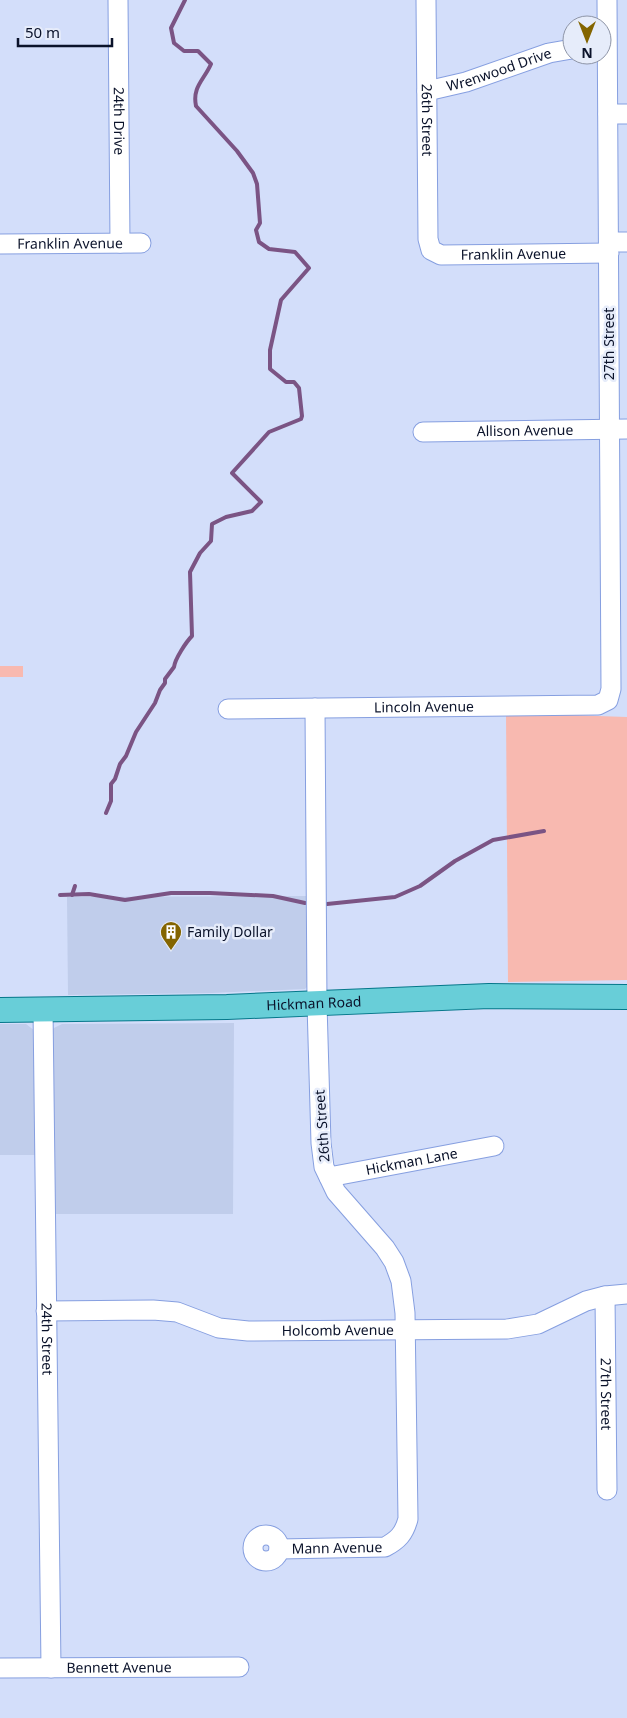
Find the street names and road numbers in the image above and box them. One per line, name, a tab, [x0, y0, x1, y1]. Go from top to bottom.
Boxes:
street label: Wrenwood Drive	[444, 43, 554, 95]
street label: 26th Street	[418, 84, 437, 156]
street label: 24th Drive	[110, 87, 129, 155]
street label: Franklin Avenue	[17, 233, 123, 253]
street label: Franklin Avenue	[461, 244, 566, 264]
street label: 27th Street	[599, 308, 618, 380]
street label: Allison Avenue	[477, 420, 573, 440]
street label: Lincoln Avenue	[374, 696, 474, 716]
street label: Hickman Road	[266, 991, 362, 1014]
street label: 26th Street	[309, 1089, 334, 1163]
street label: Hickman Lane	[364, 1143, 459, 1179]
street label: 24th Street	[38, 1303, 57, 1375]
street label: Holcomb Avenue	[282, 1320, 394, 1340]
street label: 27th Street	[597, 1358, 616, 1430]
street label: Mann Avenue	[291, 1537, 383, 1558]
street label: Bennett Avenue	[66, 1657, 172, 1677]

